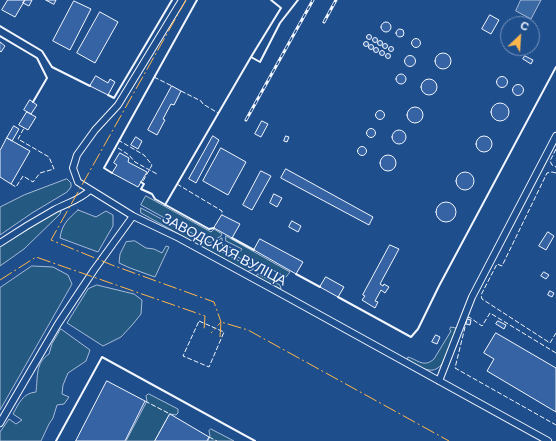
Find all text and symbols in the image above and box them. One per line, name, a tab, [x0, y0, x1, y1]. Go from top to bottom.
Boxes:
north arrow	[500, 16, 540, 56]
text: С	[519, 19, 531, 33]
street label: ЗАВОДСКАЯ ВУЛІЦА	[159, 210, 289, 290]

